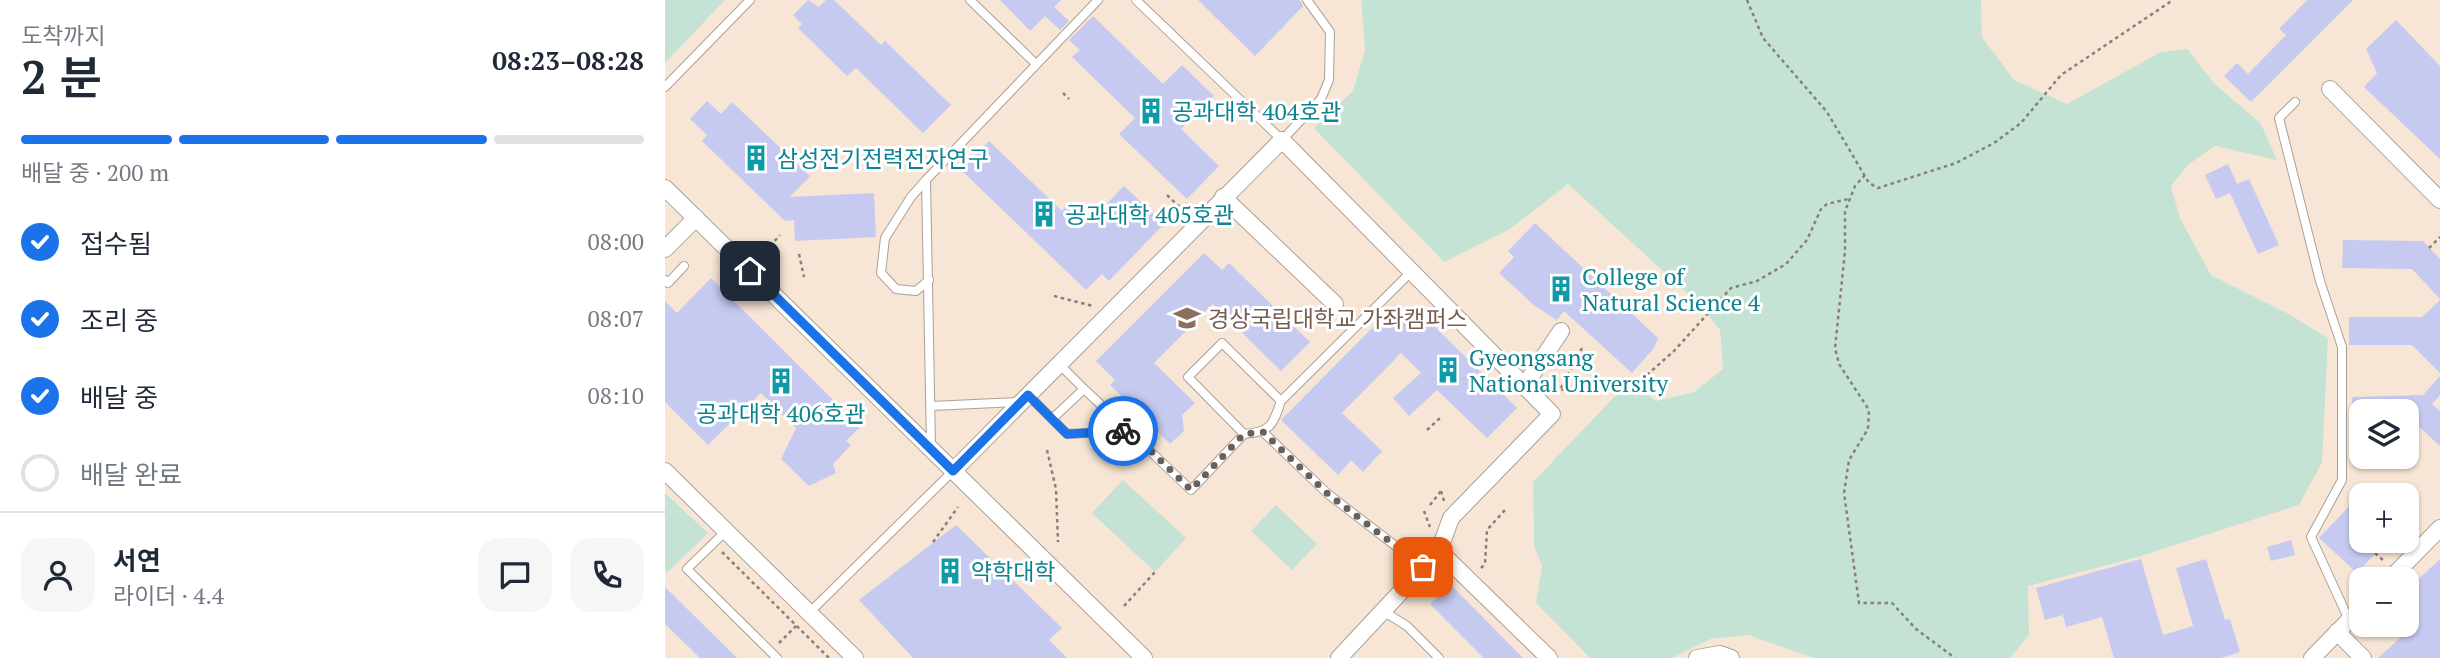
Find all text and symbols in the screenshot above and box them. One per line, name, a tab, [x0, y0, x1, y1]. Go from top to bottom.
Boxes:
text: 도착까지	[21, 20, 106, 51]
text: 08:23–08:28	[492, 43, 644, 77]
text: 2 분	[21, 46, 102, 107]
building icon: 공과대학 404호관	[1136, 96, 1166, 126]
place label: 공과대학 404호관	[1172, 96, 1341, 127]
building icon: 삼성전기전력전자연구	[741, 143, 771, 173]
place label: 삼성전기전력전자연구	[777, 143, 989, 174]
text: 배달 중 · 200 m	[21, 157, 169, 188]
building icon: 공과대학 405호관	[1029, 199, 1059, 229]
place label: 공과대학 405호관	[1065, 199, 1234, 230]
icon: check	[21, 223, 59, 261]
text: 접수됨	[80, 226, 152, 260]
text: 08:00	[587, 226, 644, 257]
pin	[720, 241, 780, 301]
icon: home	[731, 252, 769, 290]
place label: College of Natural Science 4	[1582, 261, 1761, 318]
building icon: College of Natural Science 4	[1546, 274, 1576, 304]
icon: check	[21, 300, 59, 338]
text: 조리 중	[80, 303, 158, 337]
text: 08:07	[587, 303, 644, 334]
school or university icon: 경상국립대학교 가좌캠퍼스	[1172, 303, 1202, 333]
place label: 경상국립대학교 가좌캠퍼스	[1208, 303, 1468, 334]
place label: Gyeongsang National University	[1469, 342, 1668, 399]
building icon: Gyeongsang National University	[1433, 355, 1463, 385]
building icon: 공과대학 406호관	[766, 366, 796, 396]
icon: check	[21, 377, 59, 415]
text: 배달 중	[80, 380, 158, 414]
text: 08:10	[587, 380, 644, 411]
courier	[1088, 396, 1158, 466]
place label: 공과대학 406호관	[696, 398, 866, 429]
map controls	[2349, 399, 2419, 637]
button: layers	[2349, 399, 2419, 469]
icon: bike	[1104, 412, 1142, 450]
text: 배달 완료	[80, 457, 182, 491]
button: +	[2349, 483, 2419, 553]
pin	[1393, 537, 1453, 597]
button: person	[21, 538, 95, 612]
button: chat	[478, 538, 552, 612]
button: phone	[570, 538, 644, 612]
text: 서연	[113, 543, 161, 577]
icon: bag	[1404, 548, 1442, 586]
building icon: 약학대학	[935, 556, 965, 586]
place label: 약학대학	[971, 556, 1056, 587]
button: −	[2349, 567, 2419, 637]
text: 라이더 · 4.4	[113, 580, 224, 611]

